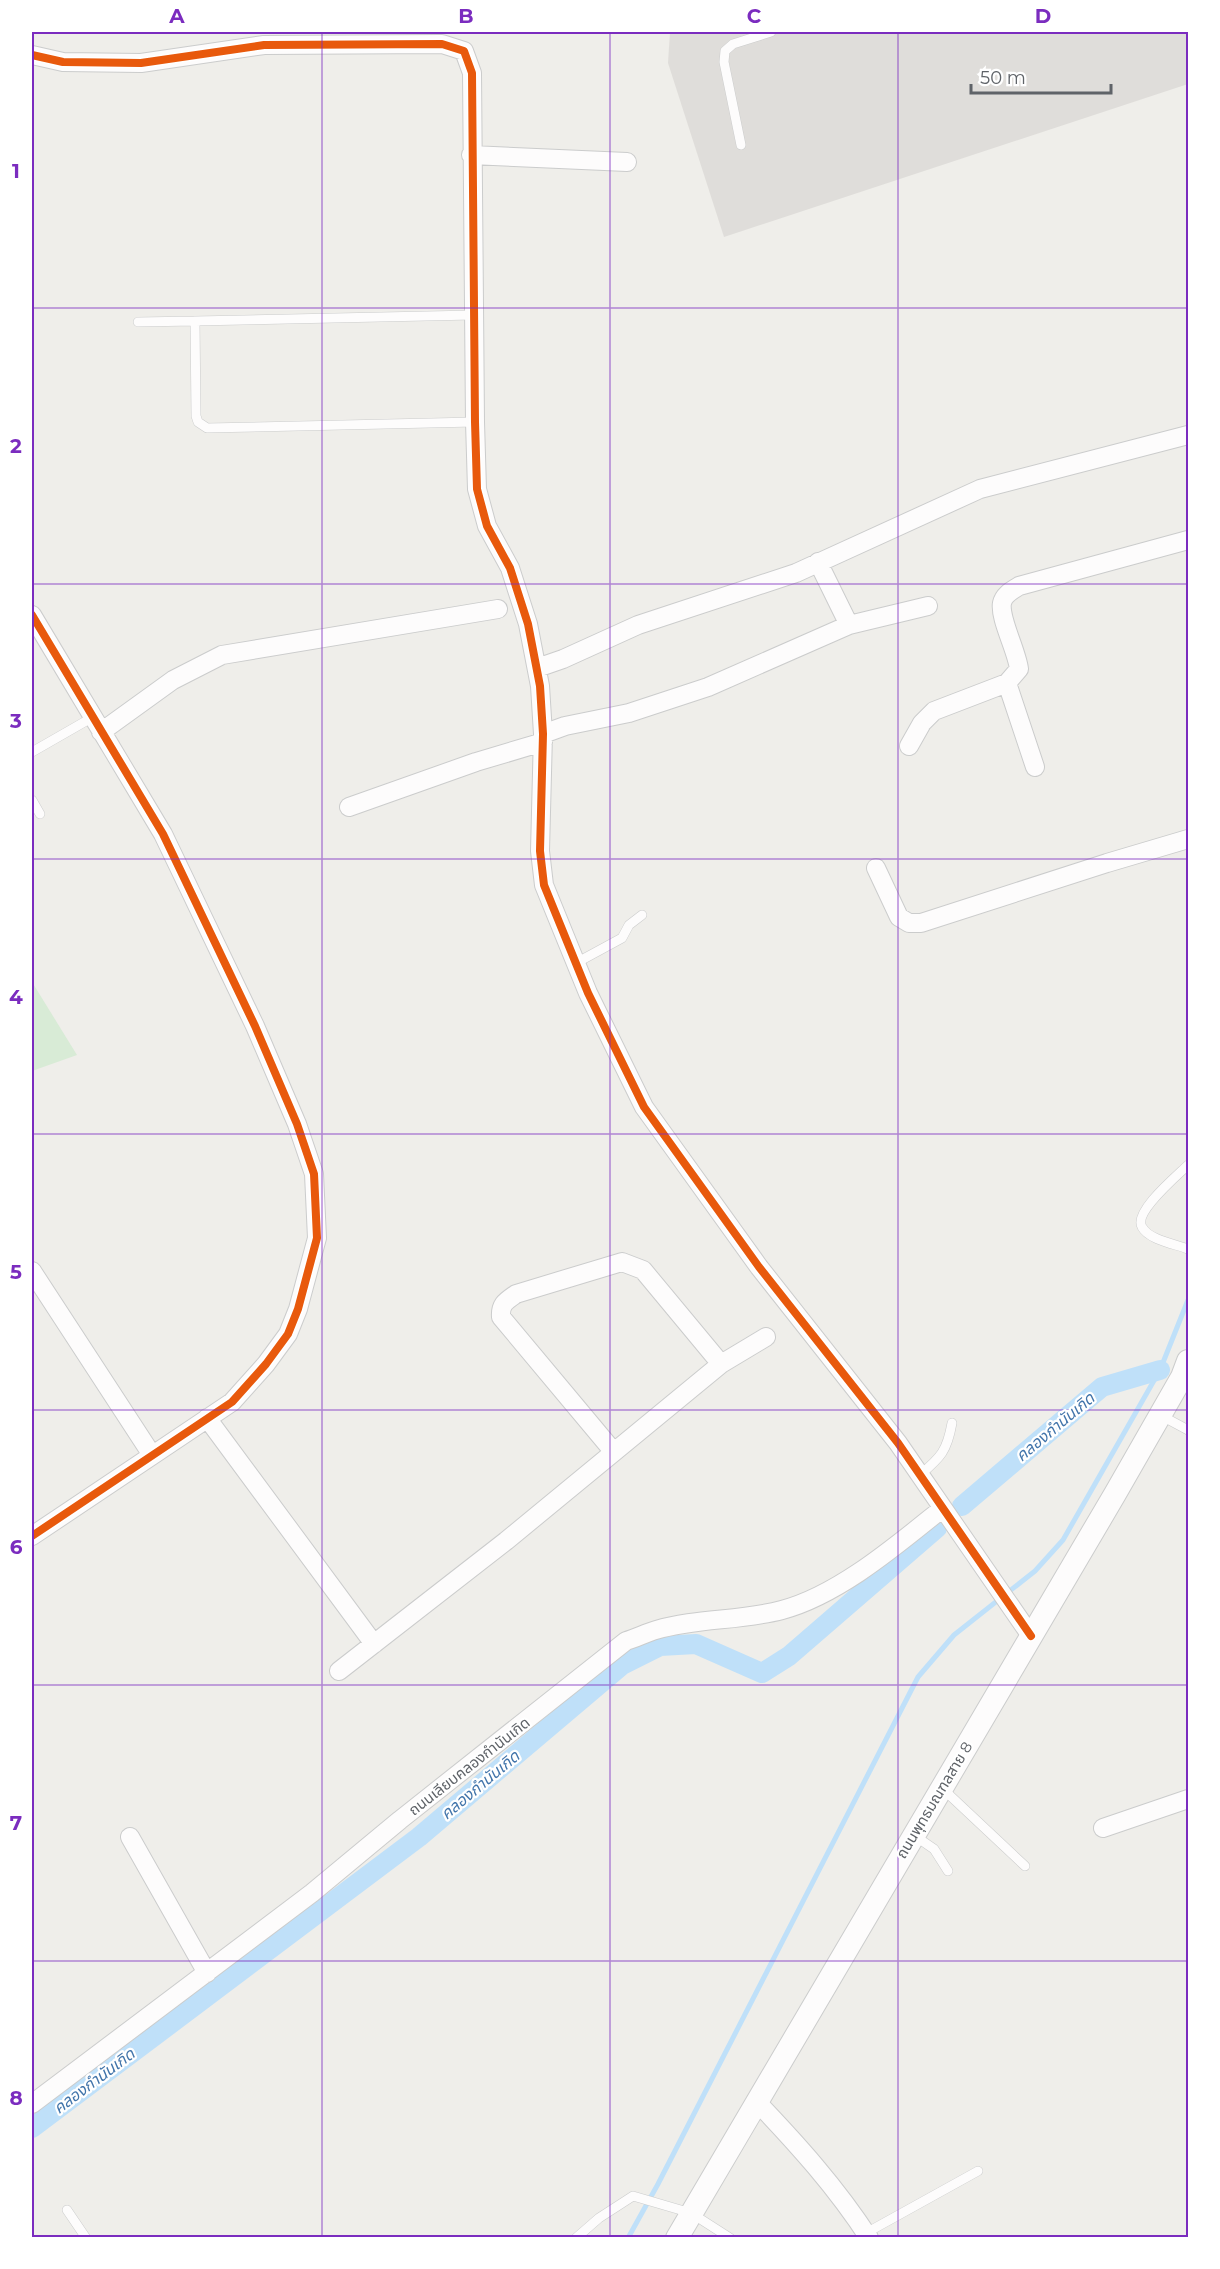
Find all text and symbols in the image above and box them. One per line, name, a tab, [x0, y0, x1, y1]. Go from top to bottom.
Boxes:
text: A	[168, 4, 185, 28]
text: B	[458, 4, 474, 28]
text: C	[747, 4, 762, 28]
text: D	[1035, 4, 1051, 28]
scale bar	[971, 57, 1110, 95]
text: 50 m	[980, 67, 1026, 89]
text: 1	[12, 159, 20, 183]
text: 2	[10, 434, 22, 458]
text: 3	[9, 709, 22, 733]
text: 4	[9, 985, 23, 1009]
text: 5	[10, 1260, 22, 1284]
water label: คลองกำนันเกิด	[1012, 1388, 1099, 1465]
text: 6	[10, 1535, 23, 1559]
street label: ถนนเลียบคลองกำนันเกิด	[405, 1713, 533, 1819]
street label: ถนนพุทธมณฑลสาย 8	[892, 1738, 976, 1862]
water label: คลองกำนันเกิด	[437, 1747, 523, 1823]
text: 7	[10, 1811, 22, 1835]
water label: คลองกำนันเกิด	[50, 2044, 139, 2118]
text: 8	[9, 2086, 23, 2110]

